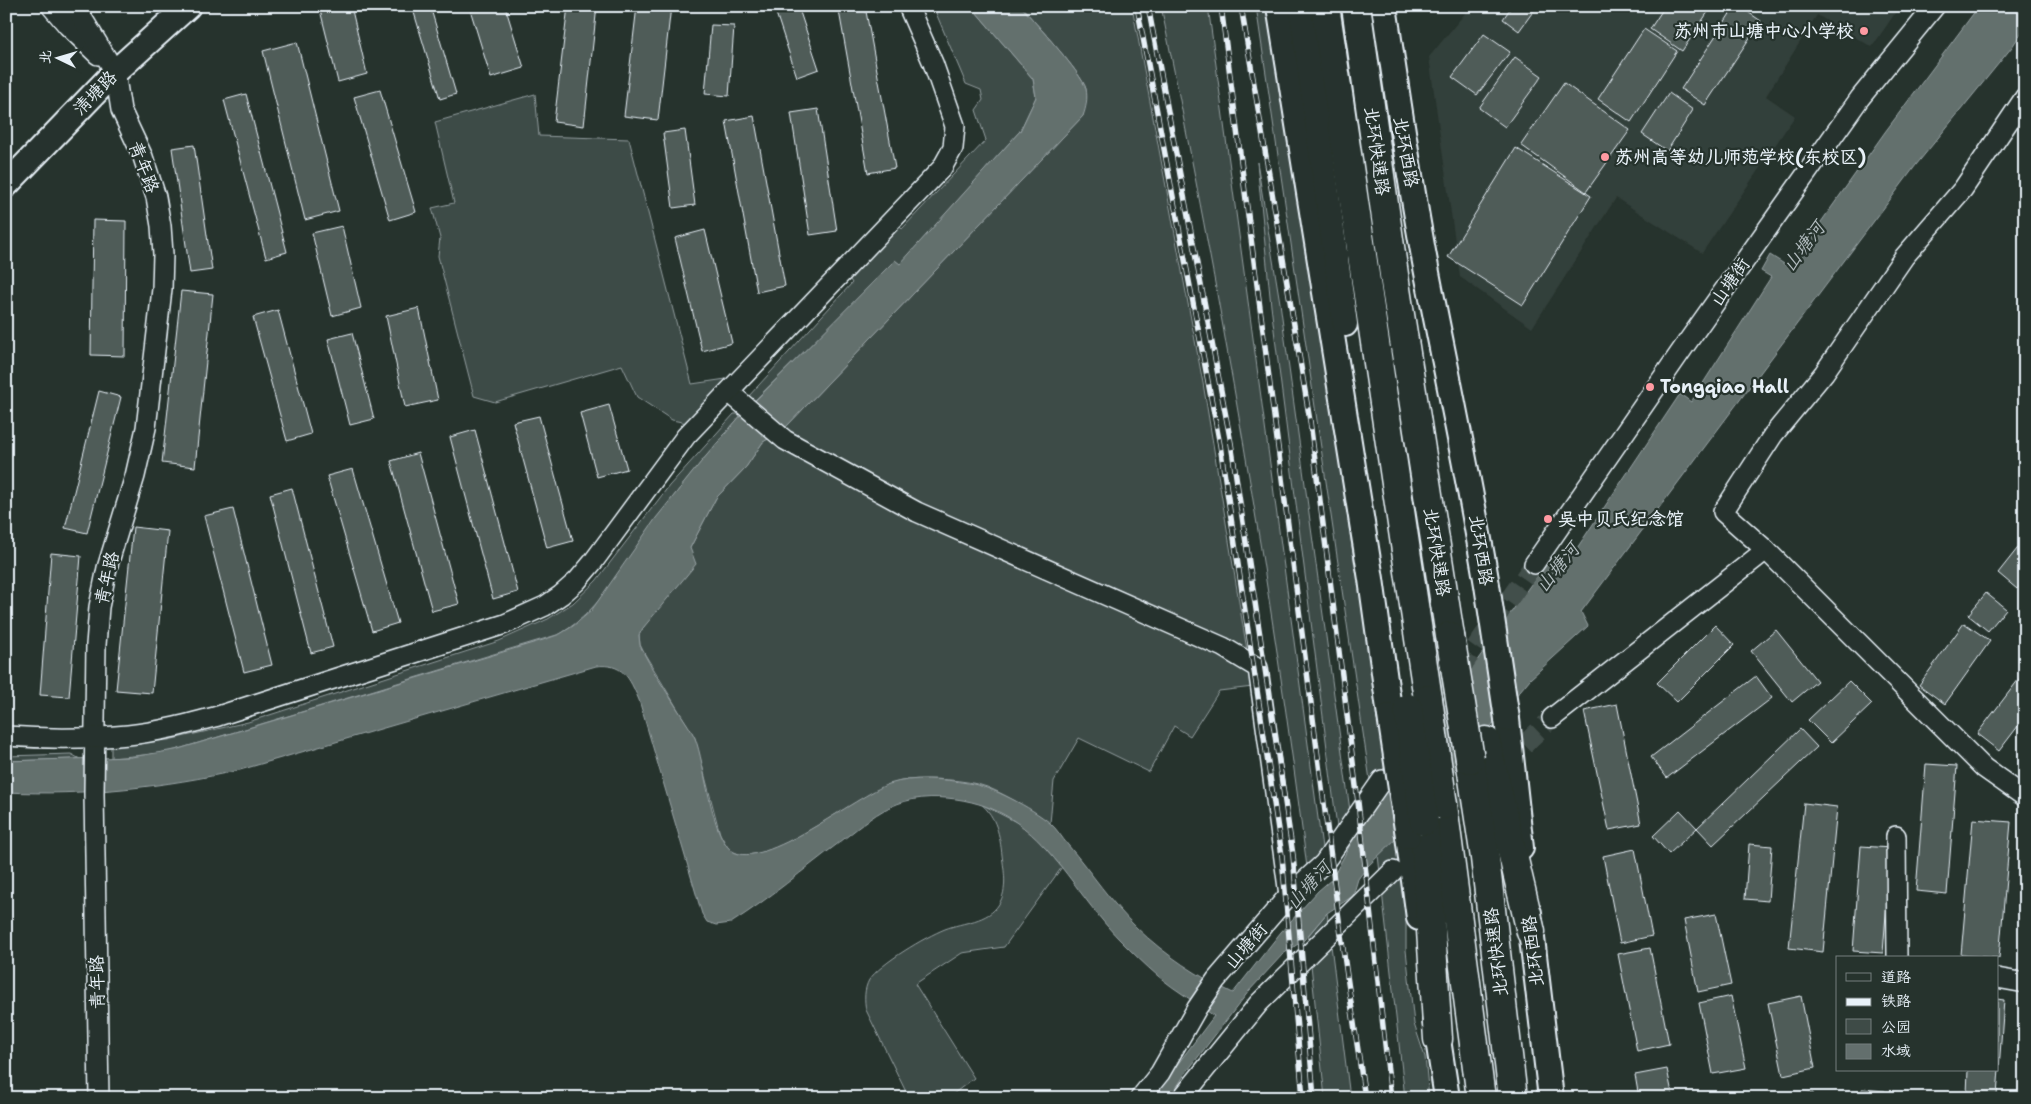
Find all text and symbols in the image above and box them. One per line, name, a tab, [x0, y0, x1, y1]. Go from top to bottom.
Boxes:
place label: 苏州市山塘中心小学校	[1674, 19, 1854, 43]
marker: 苏州市山塘中心小学校	[1858, 25, 1870, 37]
north arrow	[32, 32, 82, 82]
text: 北	[35, 49, 55, 65]
street label: 清塘路	[68, 65, 122, 121]
street label: 北环快速路	[1359, 105, 1395, 197]
street label: 北环西路	[1388, 114, 1424, 190]
street label: 青年路	[123, 137, 165, 197]
place label: 苏州高等幼儿师范学校(东校区)	[1615, 145, 1866, 169]
marker: 苏州高等幼儿师范学校(东校区)	[1599, 151, 1611, 163]
water label: 山塘河	[1776, 214, 1832, 277]
street label: 山塘街	[1705, 253, 1755, 311]
place label: Tongqiao Hall	[1660, 375, 1789, 399]
marker: Tongqiao Hall	[1644, 381, 1656, 393]
street label: 北环快速路	[1418, 506, 1456, 598]
place label: 吴中贝氏纪念馆	[1558, 507, 1684, 531]
street label: 北环西路	[1464, 513, 1498, 587]
marker: 吴中贝氏纪念馆	[1542, 513, 1554, 525]
water label: 山塘河	[1530, 535, 1587, 597]
street label: 青年路	[89, 549, 125, 607]
water label: 山塘河	[1280, 854, 1339, 915]
street label: 北环快速路	[1479, 906, 1513, 998]
street label: 北环西路	[1517, 914, 1549, 988]
street label: 山塘街	[1219, 918, 1273, 974]
street label: 青年路	[85, 955, 109, 1009]
legend	[1836, 956, 1998, 1072]
text: 道路	[1881, 967, 1911, 987]
text: 铁路	[1881, 991, 1911, 1011]
text: 公园	[1881, 1017, 1911, 1037]
text: 水域	[1881, 1041, 1911, 1061]

